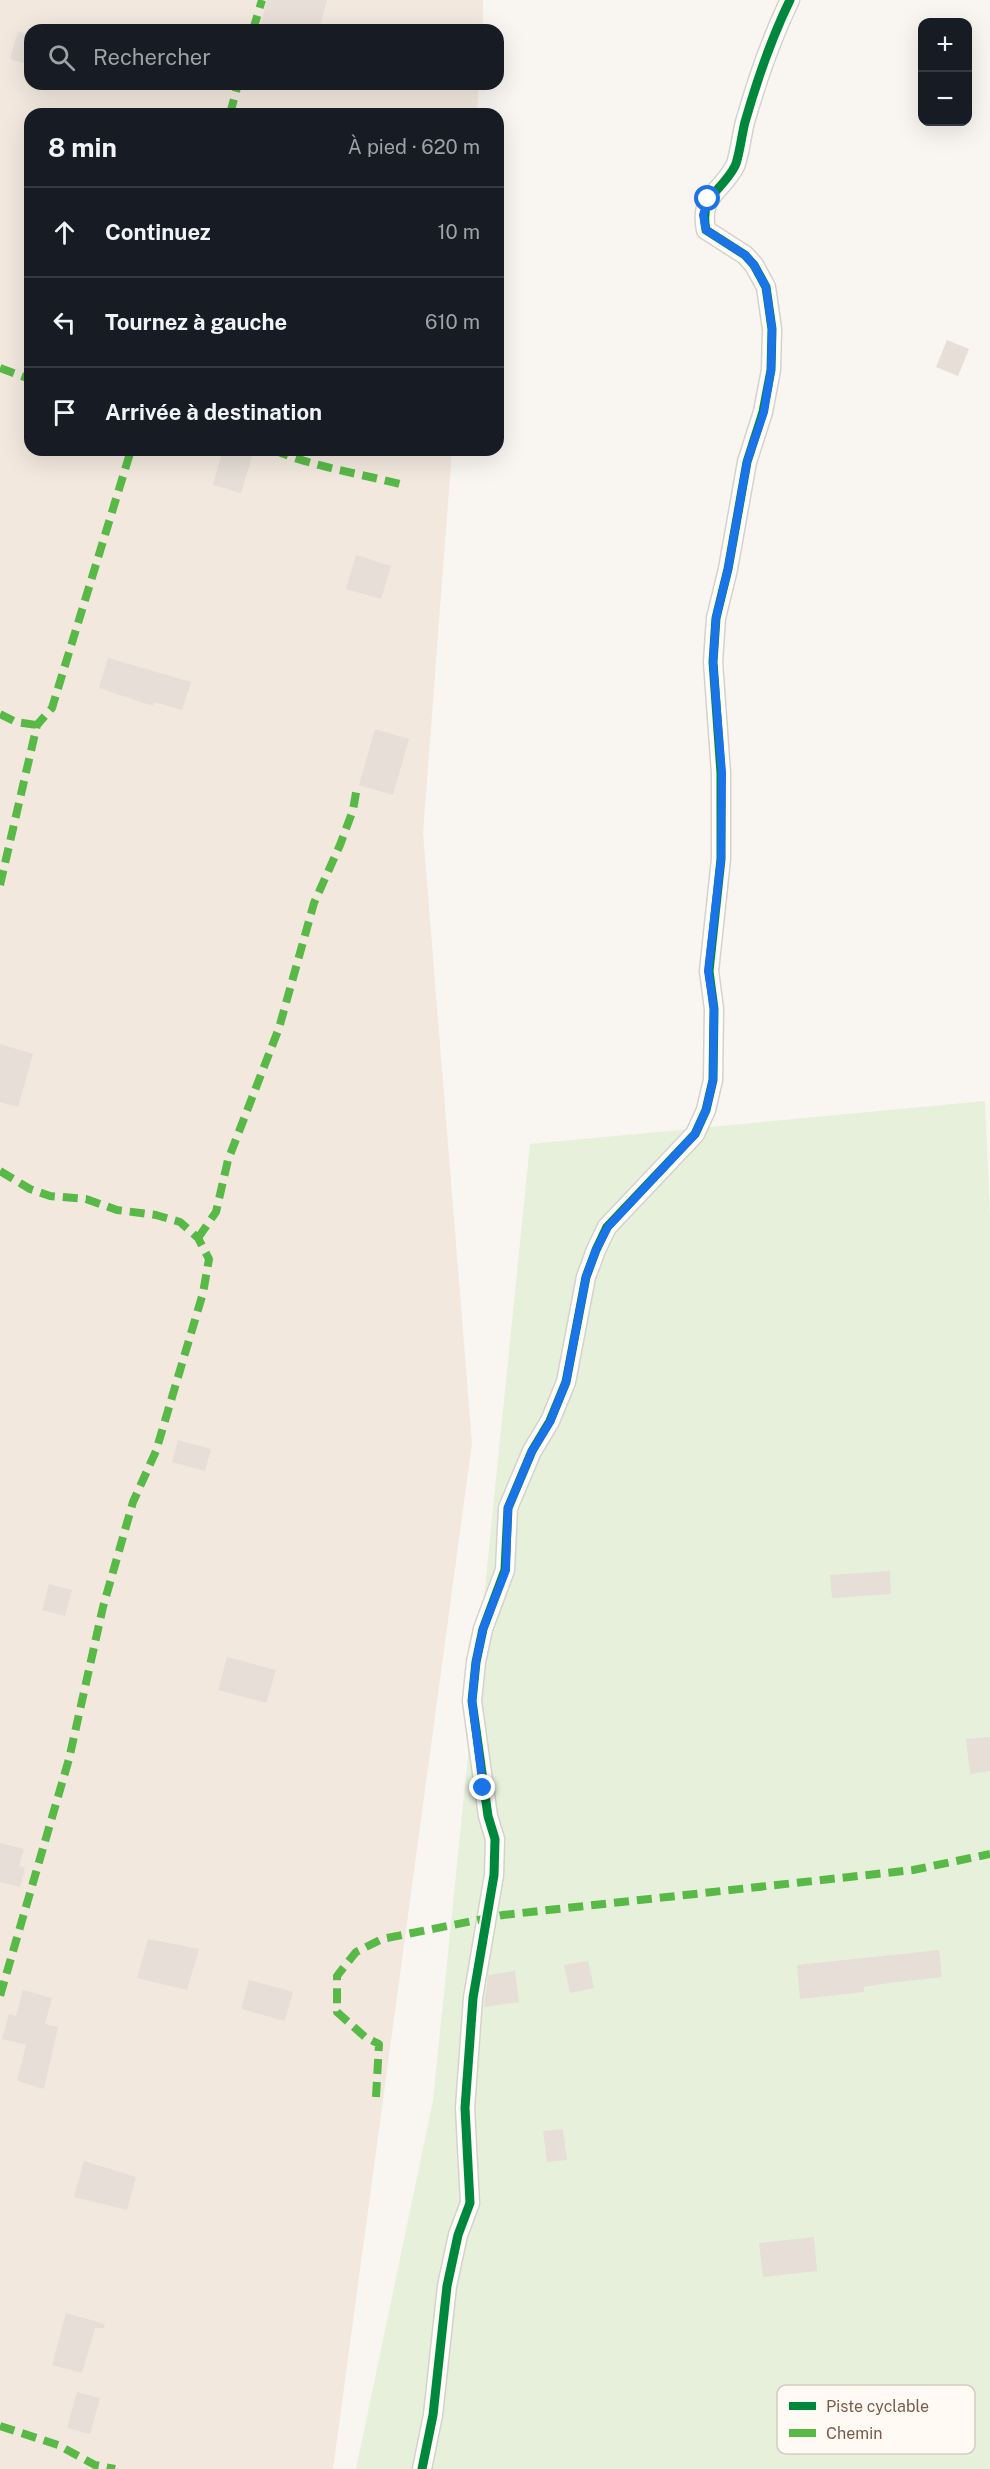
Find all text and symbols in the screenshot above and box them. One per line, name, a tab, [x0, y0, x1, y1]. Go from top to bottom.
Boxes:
map controls	[918, 18, 972, 126]
button: +	[918, 18, 972, 72]
search box	[24, 24, 504, 90]
icon: search	[45, 41, 78, 74]
text: Rechercher	[93, 44, 211, 70]
button: −	[918, 72, 972, 126]
text: 8 min	[48, 132, 117, 163]
text: À pied · 620 m	[348, 135, 480, 159]
route start	[694, 185, 720, 211]
icon: ahead	[48, 216, 81, 249]
text: Continuez	[105, 219, 211, 245]
text: 10 m	[437, 220, 480, 244]
icon: left	[48, 306, 81, 339]
text: Tournez à gauche	[105, 309, 287, 335]
text: 610 m	[425, 310, 480, 334]
icon: arrive	[48, 396, 81, 429]
text: Arrivée à destination	[105, 399, 322, 425]
route end	[469, 1774, 495, 1800]
legend	[777, 2385, 975, 2454]
text: Piste cyclable	[826, 2397, 929, 2416]
text: Chemin	[826, 2424, 882, 2443]

